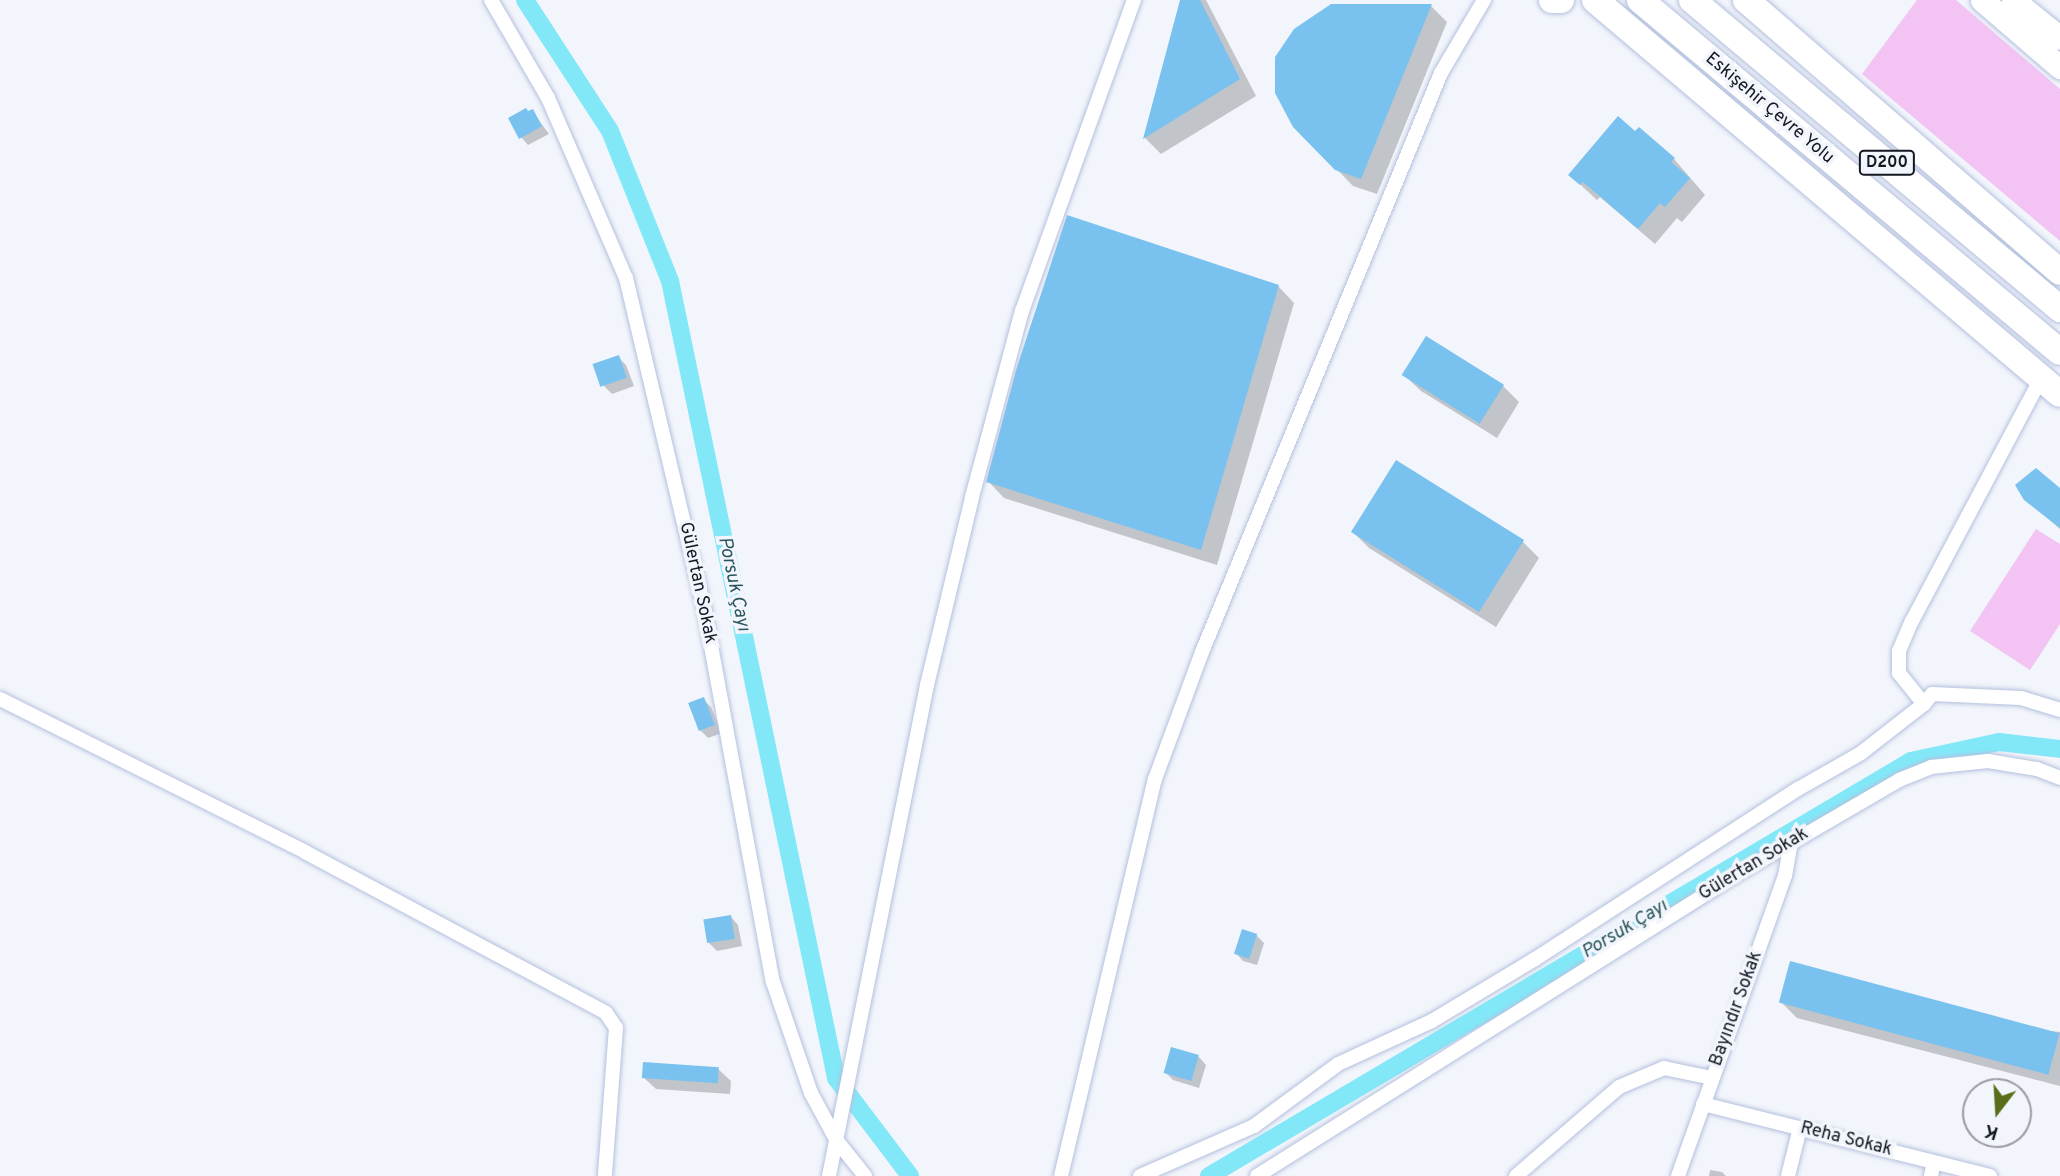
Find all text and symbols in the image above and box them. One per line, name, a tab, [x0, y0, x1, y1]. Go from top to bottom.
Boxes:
street label: Eskişehir Çevre Yolu	[1700, 48, 1838, 170]
road number: D200	[1857, 150, 1917, 176]
street label: Gülertan Sokak	[674, 520, 720, 646]
water label: Porsuk Çayı	[712, 535, 754, 633]
street label: Gülertan Sokak	[1695, 824, 1813, 906]
water label: Porsuk Çayı	[1578, 896, 1672, 964]
street label: Bayındır Sokak	[1706, 949, 1768, 1069]
north arrow	[1962, 1078, 2032, 1148]
street label: Reha Sokak	[1798, 1118, 1894, 1162]
text: K	[1982, 1118, 2001, 1145]

